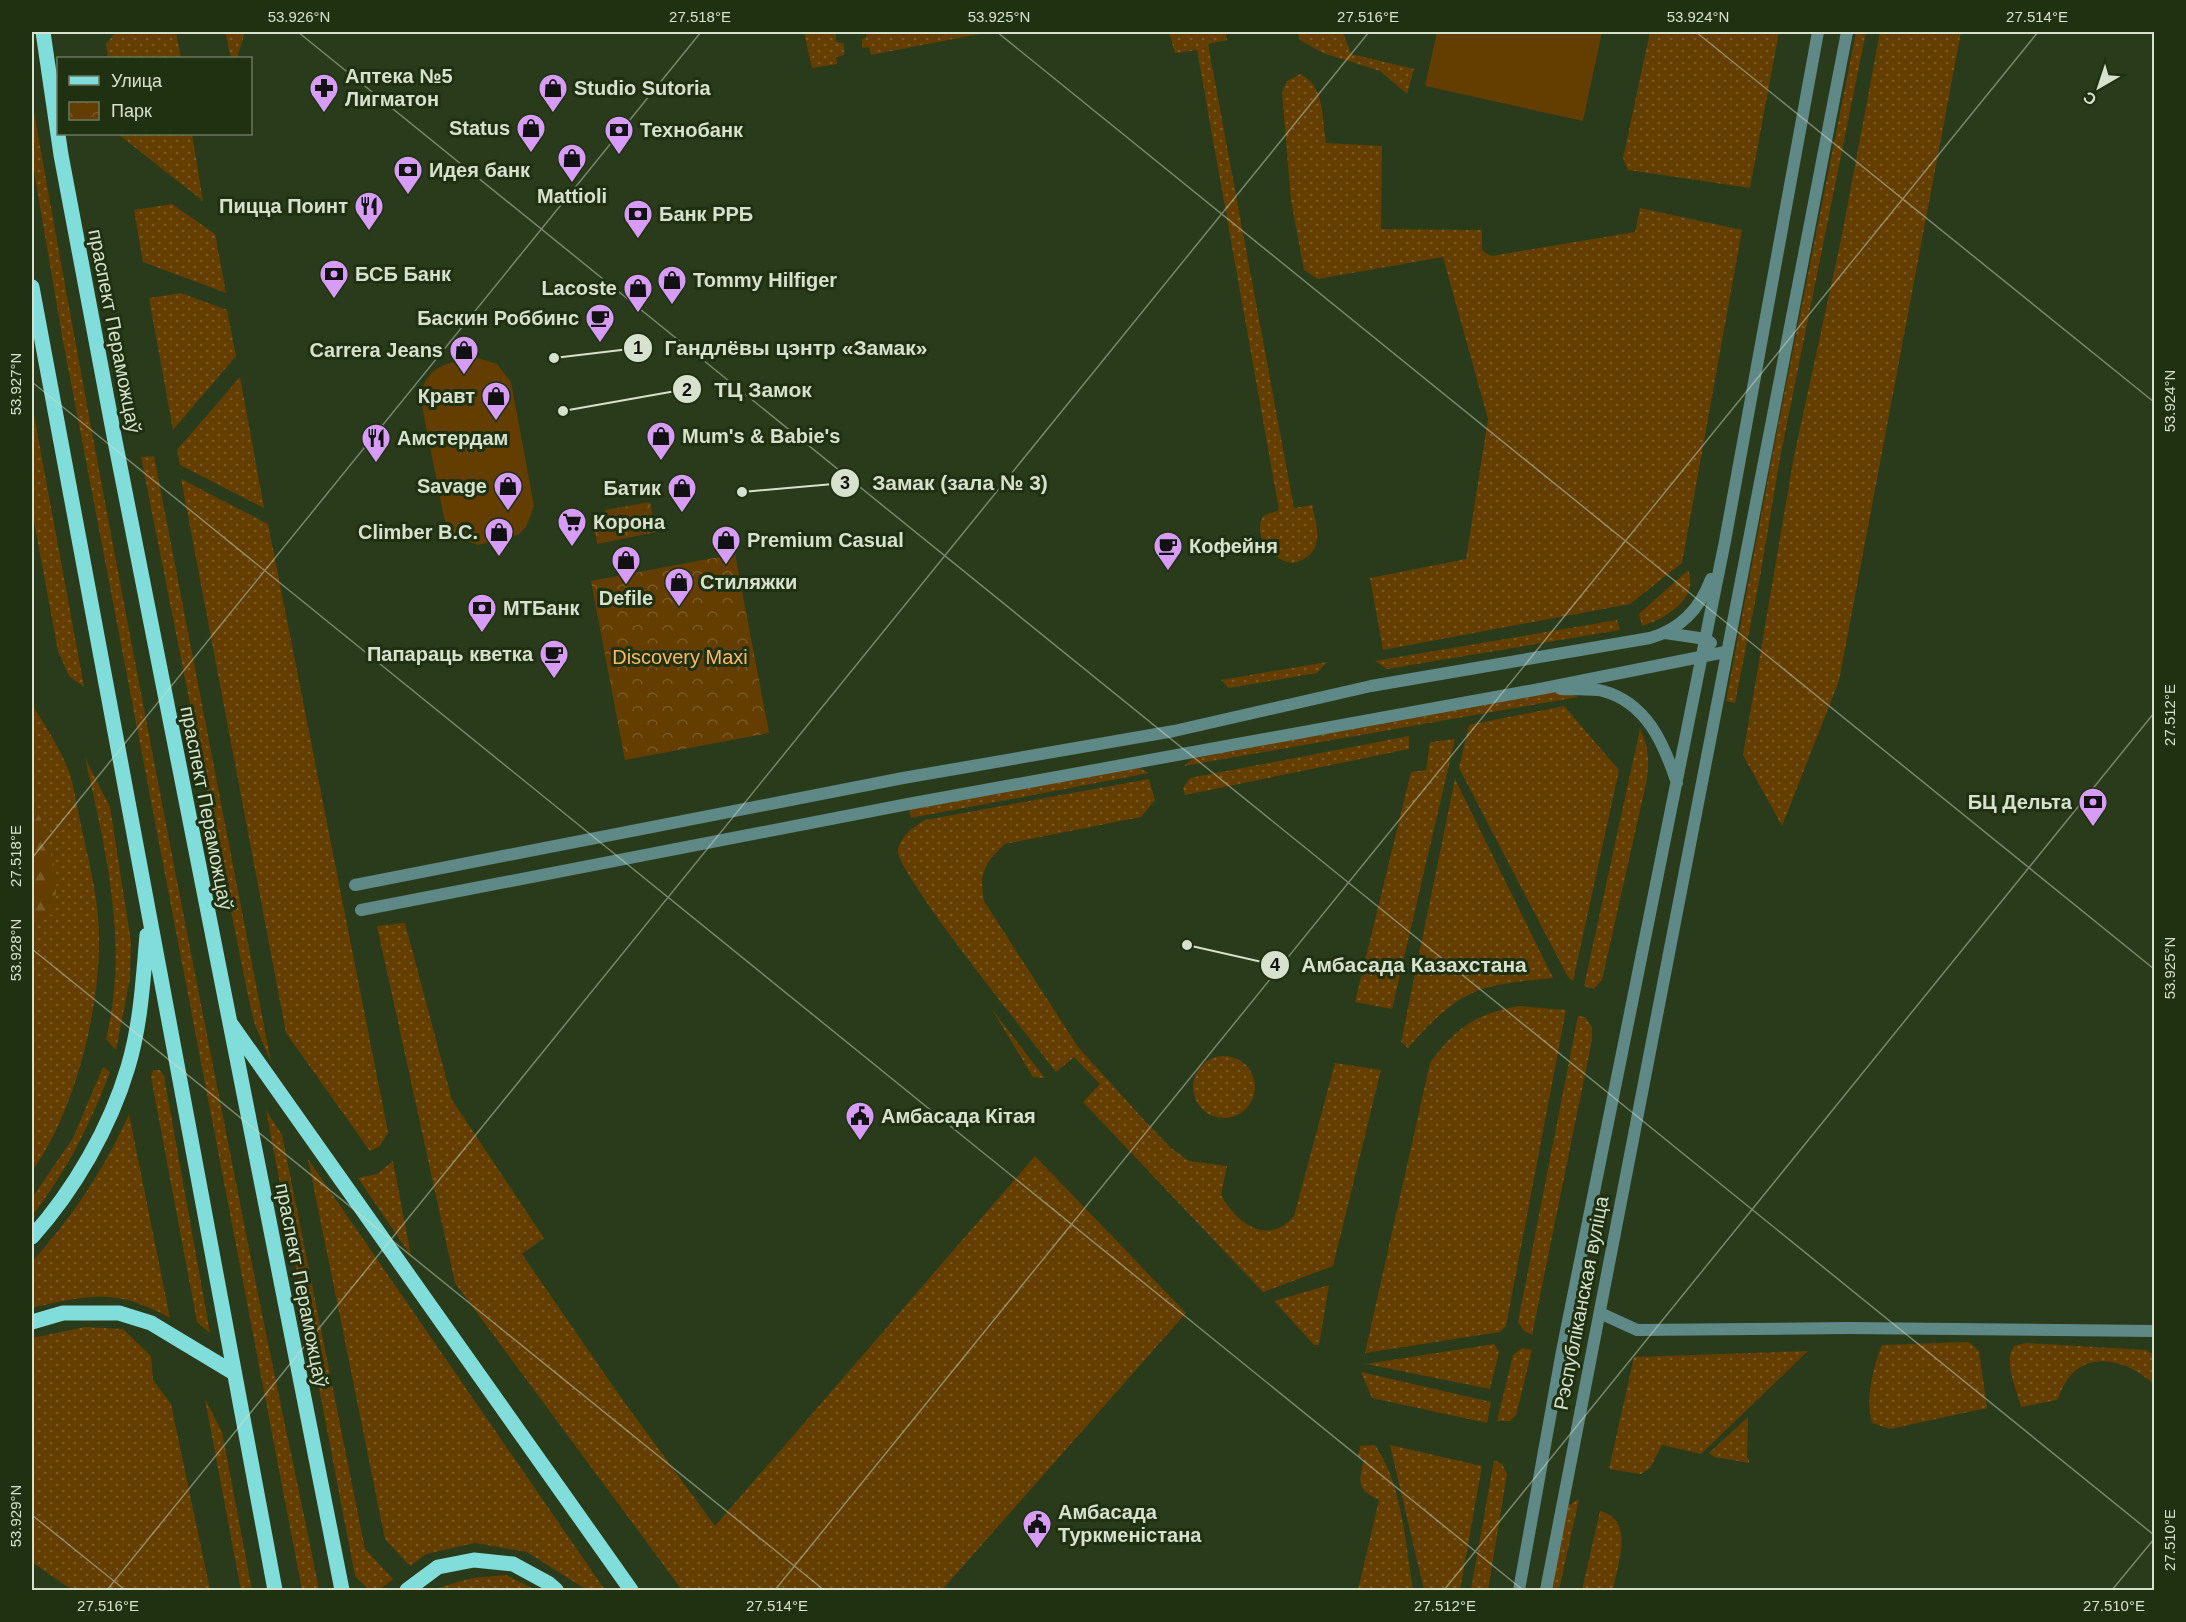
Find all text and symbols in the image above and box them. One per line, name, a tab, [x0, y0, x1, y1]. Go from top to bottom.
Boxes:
text: 53.926°N	[268, 8, 330, 25]
text: 27.518°E	[669, 8, 731, 25]
text: 53.925°N	[968, 8, 1030, 25]
text: 27.516°E	[1337, 8, 1399, 25]
text: 53.924°N	[1667, 8, 1729, 25]
text: 27.514°E	[2006, 8, 2068, 25]
legend	[57, 57, 252, 135]
north arrow	[2069, 57, 2129, 117]
place label: Аптека №5 Лигматон	[345, 65, 453, 110]
text: Улица	[111, 71, 163, 91]
pharmacy icon: Аптека №5 Лигматон	[308, 72, 340, 114]
shop icon: Studio Sutoria	[537, 72, 569, 114]
place label: Studio Sutoria	[574, 77, 712, 99]
text: С	[2080, 88, 2100, 109]
text: Парк	[111, 101, 152, 121]
shop icon: Status	[515, 112, 547, 154]
bank icon: Технобанк	[603, 114, 635, 156]
place label: Status	[449, 117, 510, 139]
place label: Технобанк	[640, 119, 744, 141]
shop icon: Mattioli	[556, 142, 588, 184]
bank icon: Идея банк	[392, 154, 424, 196]
place label: Идея банк	[429, 159, 531, 181]
place label: Mattioli	[537, 185, 607, 207]
restaurant icon: Пицца Поинт	[353, 190, 385, 232]
place label: Пицца Поинт	[219, 195, 348, 217]
bank icon: Банк РРБ	[622, 198, 654, 240]
place label: Банк РРБ	[659, 203, 753, 225]
street label: праспект Пераможцаў	[84, 227, 146, 435]
bank icon: БСБ Банк	[318, 258, 350, 300]
place label: БСБ Банк	[355, 263, 452, 285]
shop icon: Tommy Hilfiger	[656, 264, 688, 306]
place label: Tommy Hilfiger	[693, 269, 837, 291]
shop icon: Lacoste	[622, 272, 654, 314]
place label: Lacoste	[541, 277, 617, 299]
cafe icon: Баскин Роббинс	[584, 302, 616, 344]
place label: Баскин Роббинс	[417, 307, 579, 329]
callout: Гандлёвы цэнтр «Замак»	[623, 329, 939, 368]
shop icon: Carrera Jeans	[448, 334, 480, 376]
text: Гандлёвы цэнтр «Замак»	[665, 336, 927, 359]
text: 1	[633, 338, 643, 358]
place label: Carrera Jeans	[310, 339, 443, 361]
text: 53.927°N	[7, 353, 24, 415]
callout: ТЦ Замок	[672, 370, 824, 409]
text: 53.924°N	[2161, 370, 2178, 432]
text: ТЦ Замок	[714, 378, 812, 401]
shop icon: Кравт	[480, 380, 512, 422]
text: 2	[682, 380, 692, 400]
place label: Кравт	[418, 385, 475, 407]
shop icon: Mum's & Babie's	[645, 420, 677, 462]
restaurant icon: Амстердам	[360, 422, 392, 464]
place label: Mum's & Babie's	[682, 425, 840, 447]
place label: Амстердам	[397, 427, 508, 449]
callout: Замак (зала № 3)	[830, 463, 1060, 502]
shop icon: Savage	[492, 470, 524, 512]
text: Замак (зала № 3)	[872, 471, 1048, 494]
shop icon: Батик	[666, 472, 698, 514]
text: 3	[840, 473, 850, 493]
place label: Savage	[417, 475, 487, 497]
place label: Батик	[603, 477, 662, 499]
supermarket icon: Корона	[556, 506, 588, 548]
place label: Корона	[593, 511, 666, 533]
shop icon: Climber B.C.	[483, 516, 515, 558]
place label: Climber B.C.	[358, 521, 478, 543]
shop icon: Premium Casual	[710, 524, 742, 566]
place label: Premium Casual	[747, 529, 904, 551]
cafe icon: Кофейня	[1152, 530, 1184, 572]
place label: Кофейня	[1189, 535, 1278, 557]
shop icon: Defile	[610, 544, 642, 586]
shop icon: Стиляжки	[663, 566, 695, 608]
place label: Стиляжки	[700, 571, 797, 593]
place label: Defile	[599, 587, 653, 609]
bank icon: МТБанк	[466, 592, 498, 634]
place label: МТБанк	[503, 597, 580, 619]
cafe icon: Папараць кветка	[538, 638, 570, 680]
place label: Папараць кветка	[367, 643, 534, 665]
park label: Discovery Maxi	[612, 646, 748, 668]
text: 27.512°E	[2161, 684, 2178, 746]
street label: праспект Пераможцаў	[176, 704, 238, 912]
bank icon: БЦ Дельта	[2077, 786, 2109, 828]
place label: БЦ Дельта	[1968, 791, 2073, 813]
text: 27.518°E	[7, 825, 24, 887]
text: 53.928°N	[7, 919, 24, 981]
text: 53.925°N	[2161, 937, 2178, 999]
callout: Амбасада Казахстана	[1260, 946, 1539, 985]
text: Амбасада Казахстана	[1301, 953, 1527, 976]
text: 4	[1270, 955, 1280, 975]
public building icon: Амбасада Кітая	[844, 1100, 876, 1142]
place label: Амбасада Кітая	[881, 1105, 1036, 1127]
street label: праспект Пераможцаў	[271, 1181, 333, 1389]
street label: Рэспубліканская вуліца	[1549, 1193, 1613, 1412]
text: 53.929°N	[7, 1485, 24, 1547]
place label: Амбасада Туркменістана	[1058, 1501, 1202, 1546]
public building icon: Амбасада Туркменістана	[1021, 1508, 1053, 1550]
text: 27.510°E	[2161, 1509, 2178, 1571]
text: 27.516°E	[77, 1597, 139, 1614]
text: 27.514°E	[746, 1597, 808, 1614]
text: 27.512°E	[1414, 1597, 1476, 1614]
text: 27.510°E	[2083, 1597, 2145, 1614]

